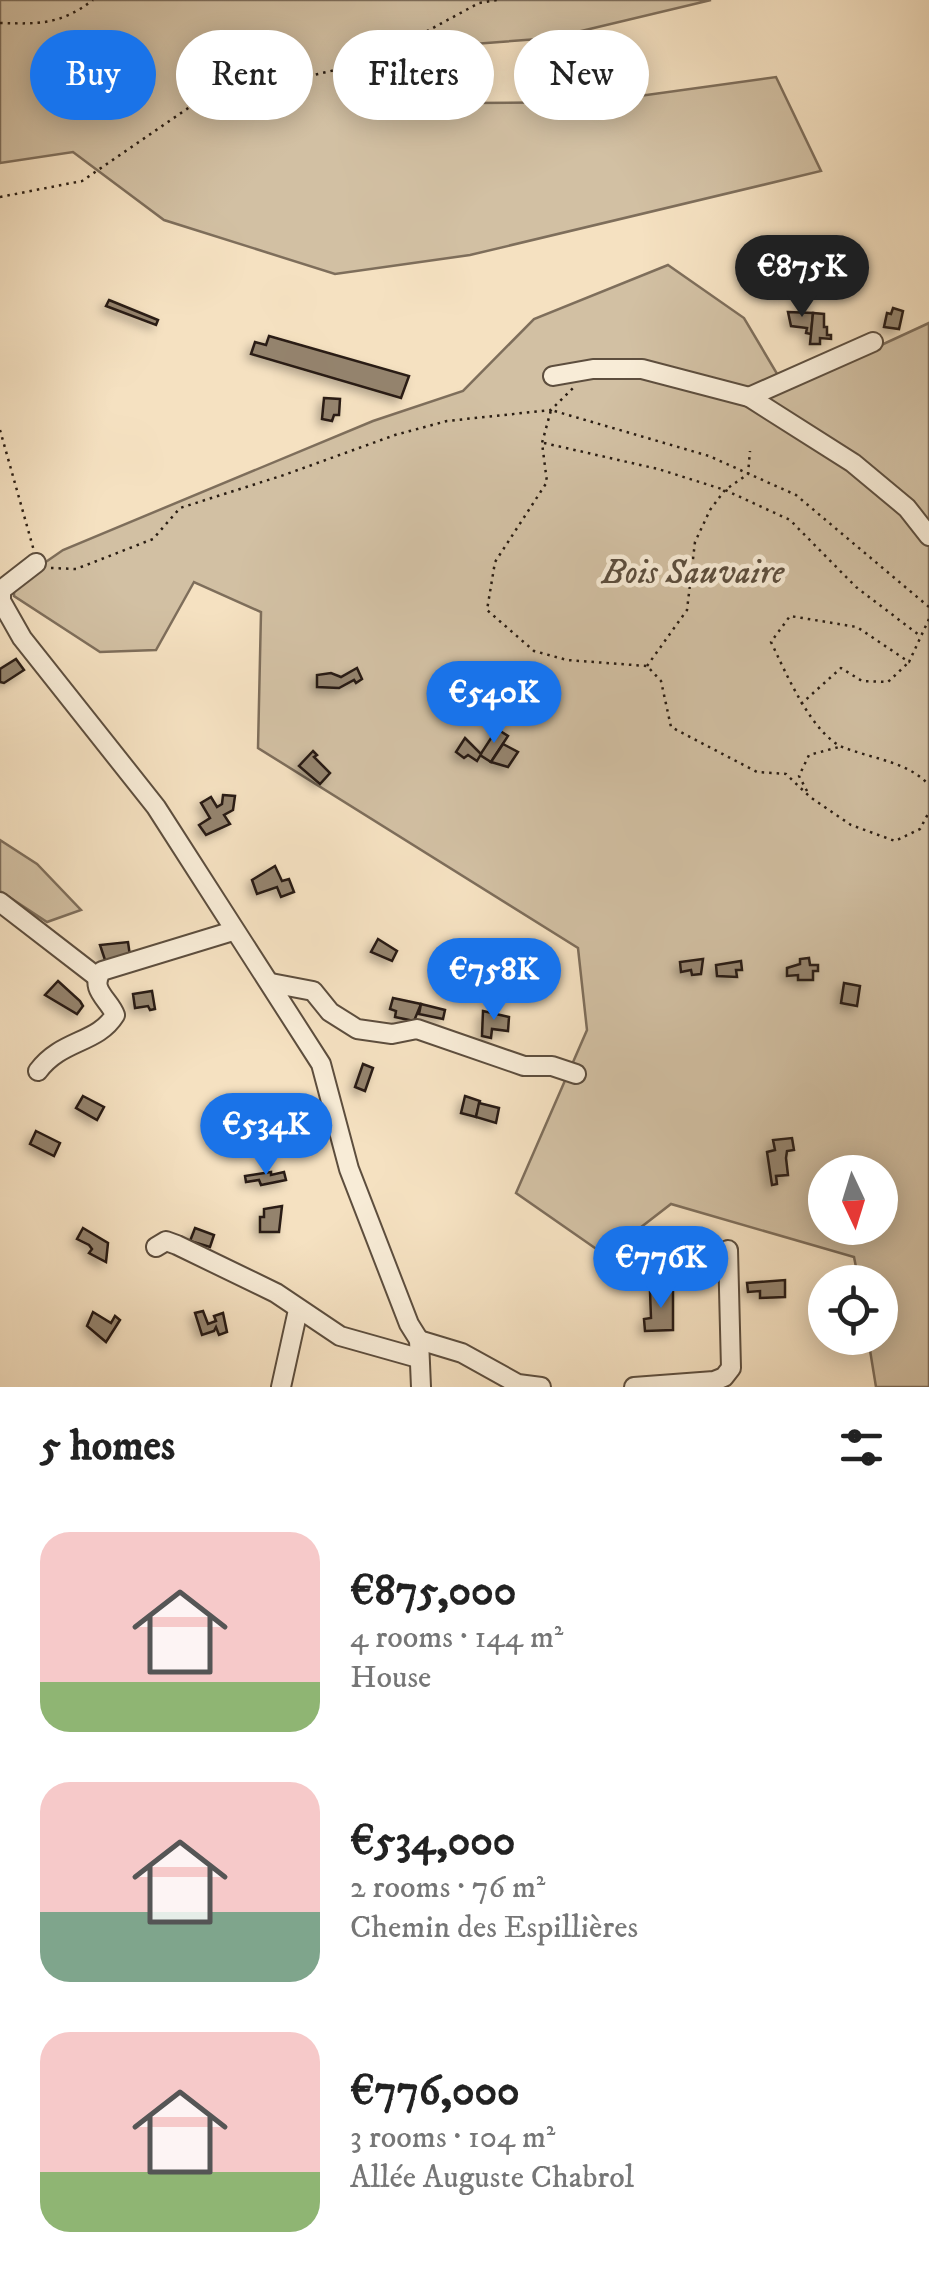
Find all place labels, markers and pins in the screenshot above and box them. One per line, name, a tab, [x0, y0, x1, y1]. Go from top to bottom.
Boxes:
pin: €875K	[732, 235, 872, 320]
pin: €540K	[424, 661, 564, 746]
pin: €758K	[424, 938, 564, 1023]
pin: €534K	[196, 1093, 336, 1178]
pin: €776K	[591, 1226, 731, 1311]

